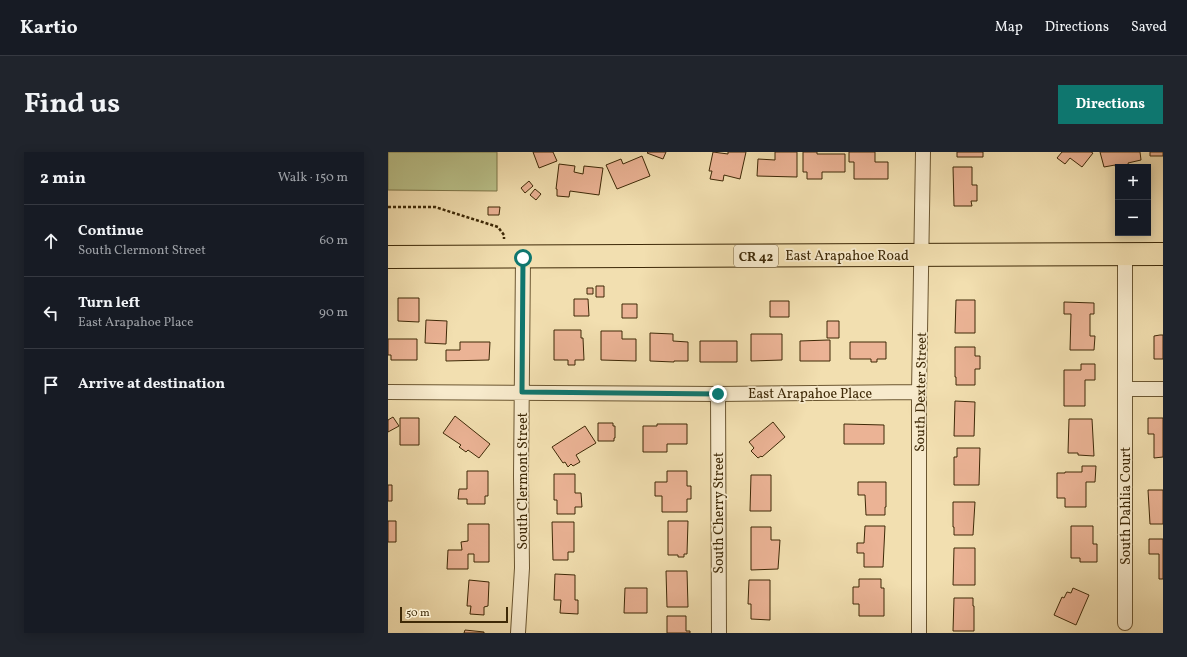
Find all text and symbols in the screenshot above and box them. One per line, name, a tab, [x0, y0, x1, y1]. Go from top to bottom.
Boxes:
text: Kartio	[20, 15, 78, 41]
text: Map	[995, 18, 1023, 37]
text: Directions	[1045, 18, 1109, 37]
text: Saved	[1131, 18, 1167, 37]
text: Find us	[24, 85, 120, 124]
button: Directions	[1058, 85, 1163, 124]
map controls	[1115, 164, 1151, 236]
button: +	[1115, 164, 1151, 200]
text: 2 min	[40, 167, 86, 190]
text: Walk · 150 m	[278, 169, 348, 187]
button: −	[1115, 200, 1151, 236]
text: Continue	[78, 221, 143, 242]
icon: ahead	[40, 230, 62, 252]
text: 60 m	[320, 232, 348, 250]
text: South Clermont Street	[78, 242, 206, 260]
road number: CR 42	[734, 245, 778, 267]
street label: East Arapahoe Road	[785, 247, 909, 266]
route start	[514, 249, 532, 267]
text: Turn left	[78, 293, 140, 314]
icon: left	[40, 302, 62, 324]
text: 90 m	[319, 304, 348, 322]
text: East Arapahoe Place	[78, 314, 193, 332]
street label: South Dexter Street	[911, 332, 932, 452]
icon: arrive	[40, 374, 62, 396]
text: Arrive at destination	[78, 374, 225, 395]
route end	[709, 385, 727, 403]
street label: East Arapahoe Place	[748, 385, 872, 404]
street label: South Clermont Street	[514, 412, 533, 550]
street label: South Dahlia Court	[1117, 447, 1136, 565]
street label: South Cherry Street	[710, 452, 729, 574]
scale bar	[400, 605, 508, 624]
text: 50 m	[406, 606, 430, 621]

